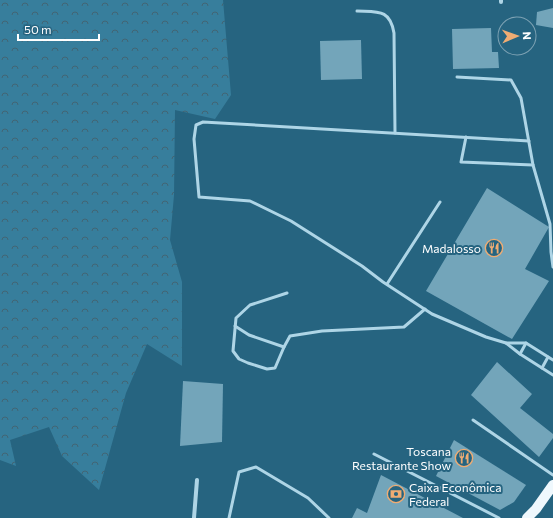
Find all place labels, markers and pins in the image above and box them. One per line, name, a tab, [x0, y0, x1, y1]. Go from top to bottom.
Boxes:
restaurant icon: Madalosso	[484, 238, 504, 258]
place label: Madalosso	[422, 241, 481, 255]
place label: Toscana Restaurante Show	[352, 444, 451, 472]
restaurant icon: Toscana Restaurante Show	[454, 448, 474, 468]
place label: Caixa Econômica Federal	[409, 480, 502, 508]
bank icon: Caixa Econômica Federal	[386, 484, 406, 504]

